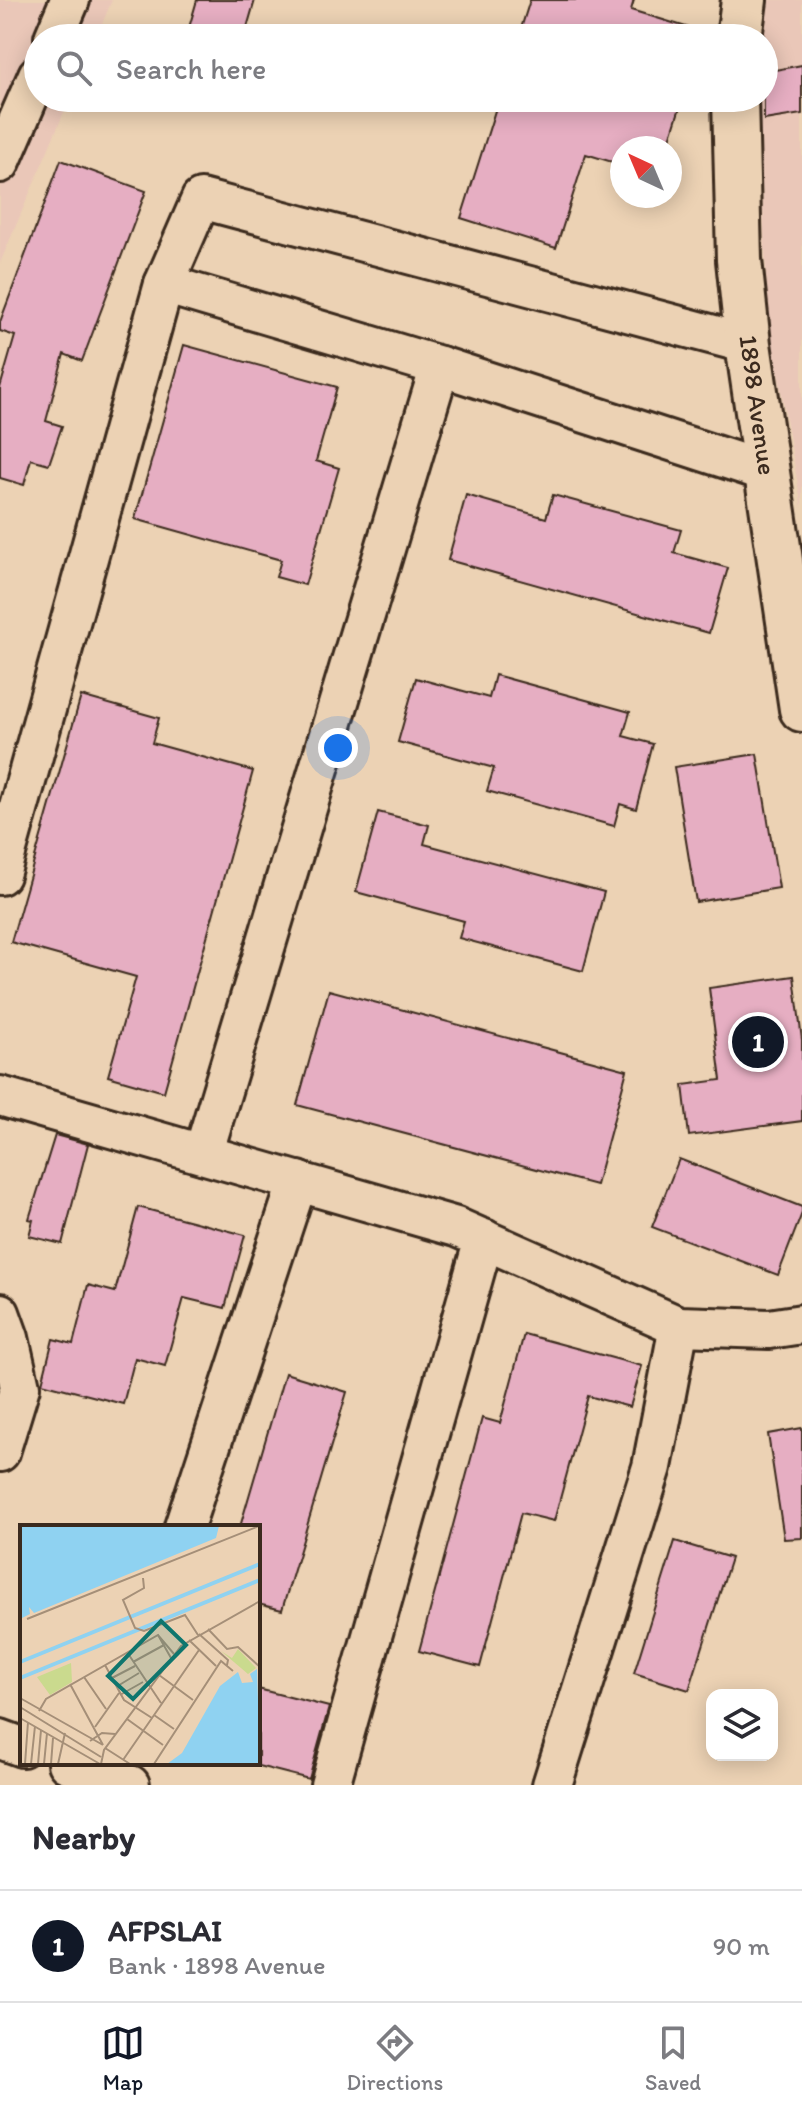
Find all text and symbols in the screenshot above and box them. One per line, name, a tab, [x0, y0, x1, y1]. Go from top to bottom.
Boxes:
search box	[24, 24, 778, 112]
icon: search	[52, 46, 96, 90]
text: Search here	[116, 50, 266, 87]
north arrow	[610, 136, 682, 208]
street label: 1898 Avenue	[732, 333, 784, 477]
your location	[318, 728, 358, 768]
pin: 1	[732, 1012, 784, 1072]
inset map	[20, 1525, 260, 1765]
map controls	[706, 1689, 778, 1761]
button: layers	[706, 1689, 778, 1761]
text: Nearby	[32, 1817, 135, 1858]
text: AFPSLAI	[108, 1912, 222, 1949]
text: 1	[52, 1930, 64, 1962]
text: 90 m	[713, 1930, 770, 1962]
text: Bank · 1898 Avenue	[108, 1949, 326, 1981]
tab: Map	[101, 2021, 145, 2096]
tab: Directions	[347, 2021, 443, 2096]
tab: Saved	[645, 2021, 701, 2096]

